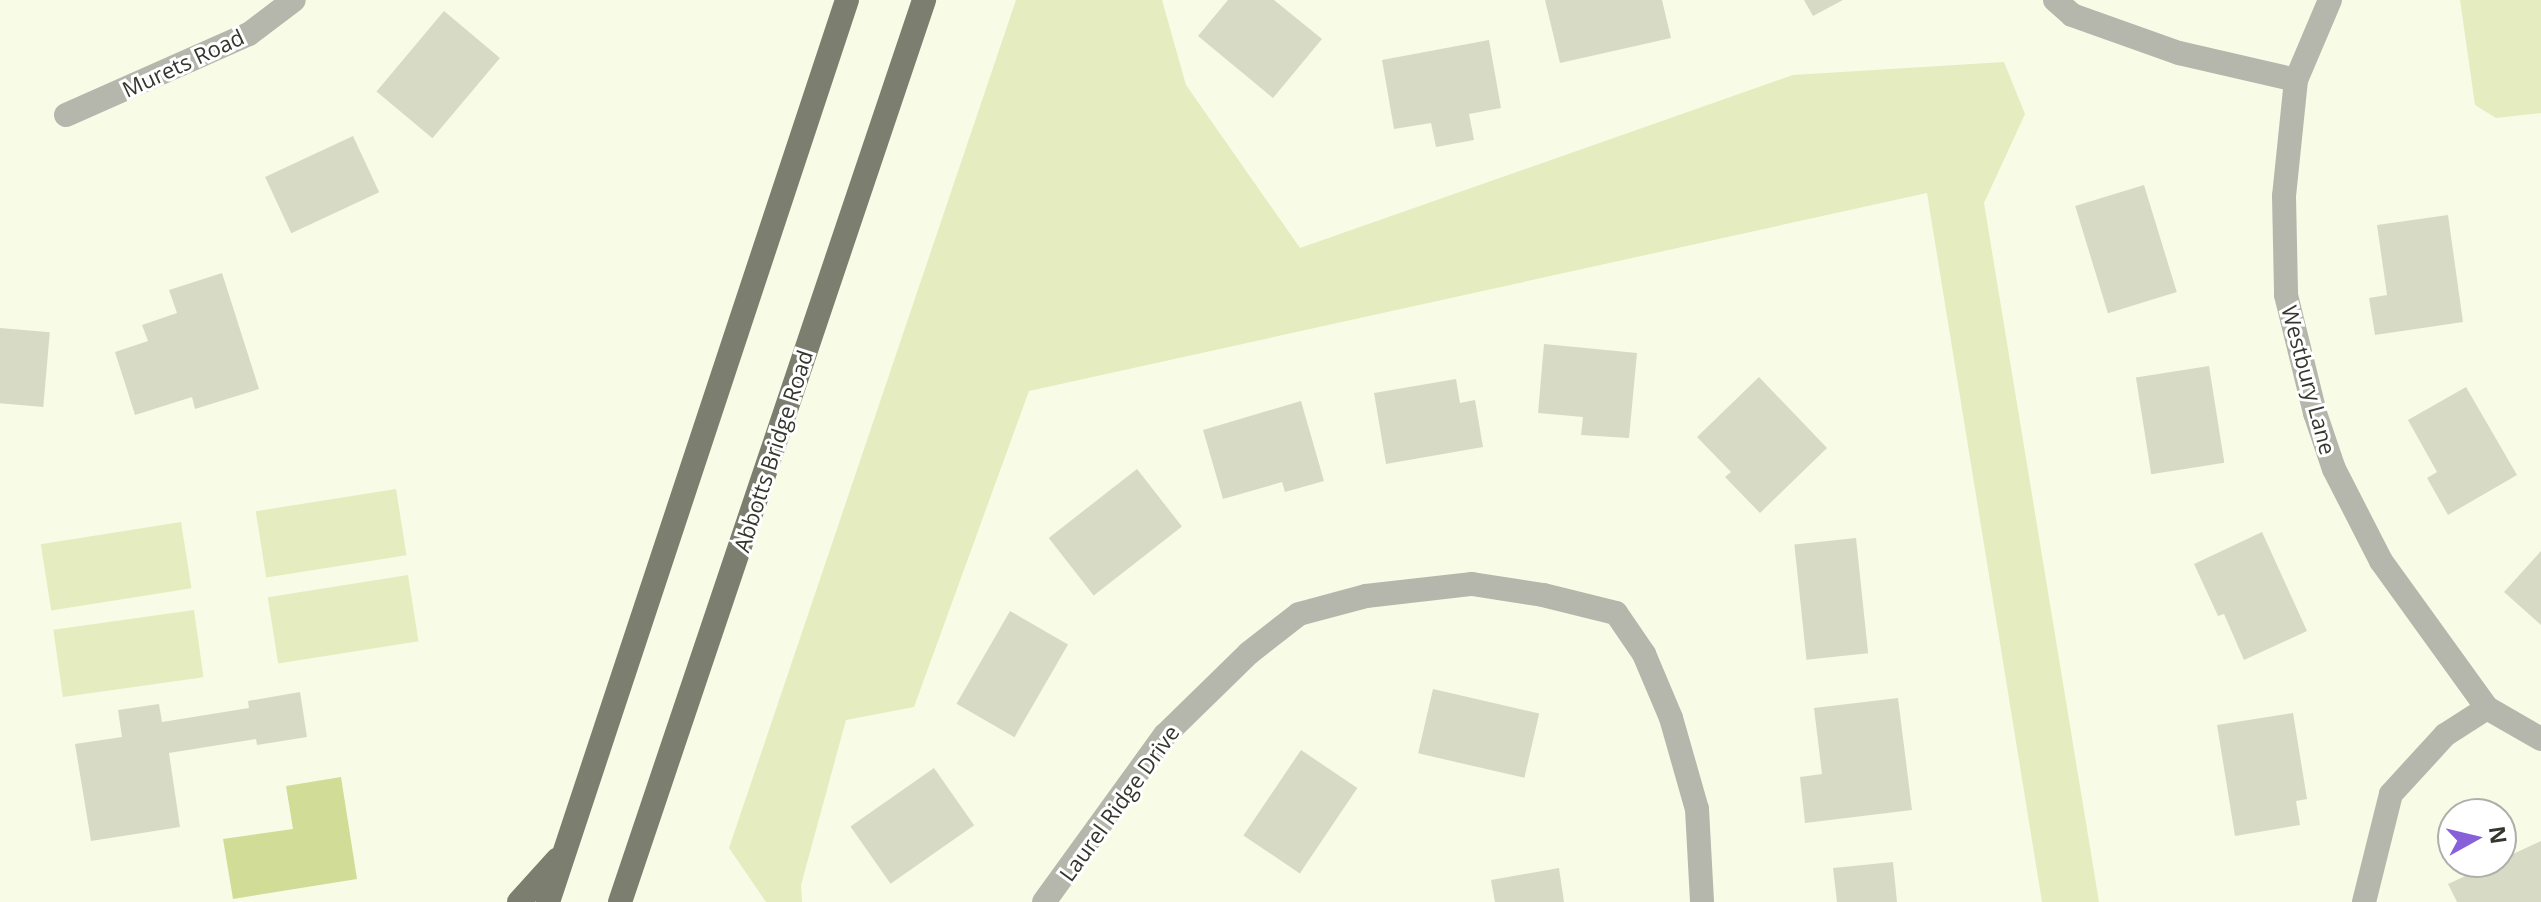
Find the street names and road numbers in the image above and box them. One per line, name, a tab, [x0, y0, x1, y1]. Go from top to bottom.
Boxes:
street label: Murets Road	[118, 23, 248, 103]
street label: Westbury Lane	[2276, 303, 2342, 457]
street label: Abbotts Bridge Road	[728, 347, 818, 555]
street label: Laurel Ridge Drive	[1054, 720, 1184, 886]

